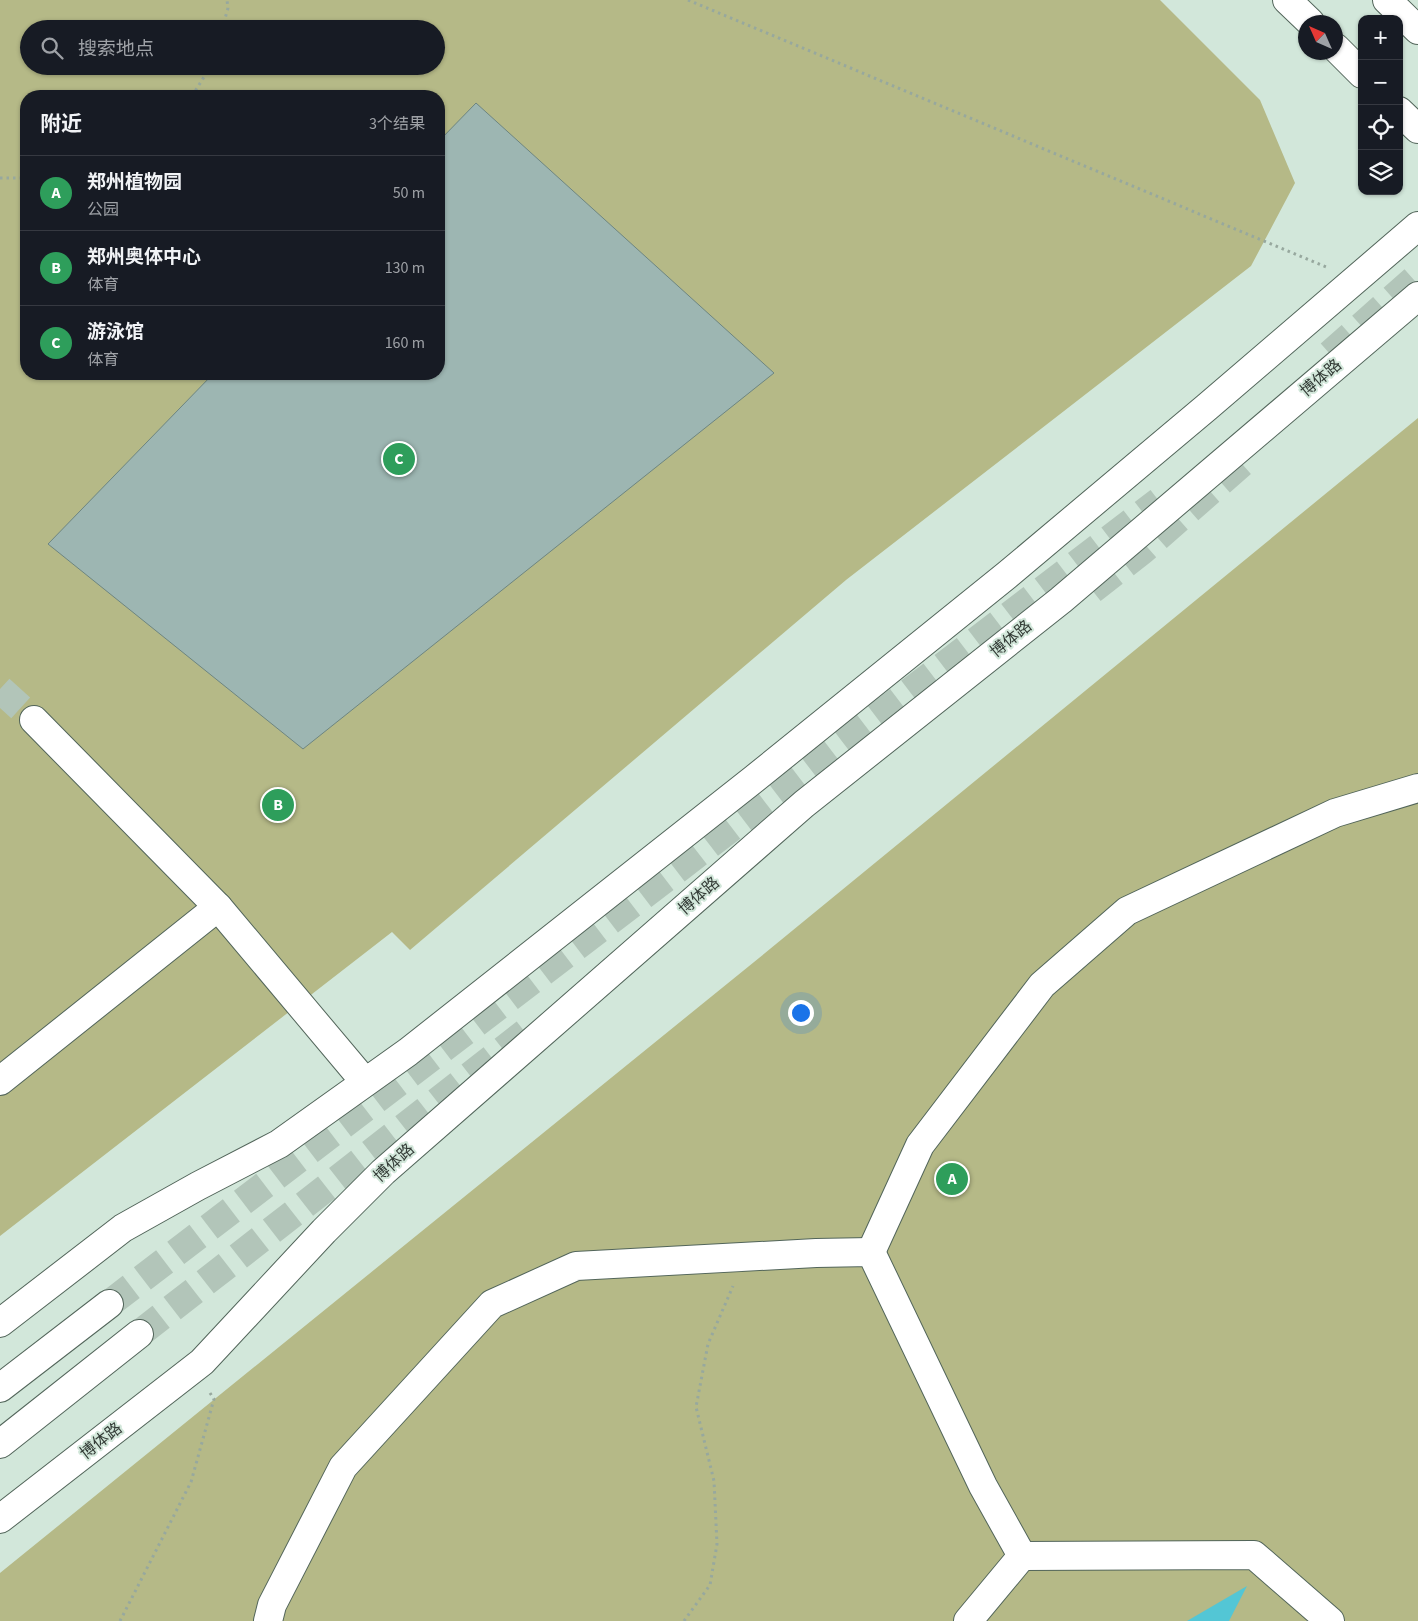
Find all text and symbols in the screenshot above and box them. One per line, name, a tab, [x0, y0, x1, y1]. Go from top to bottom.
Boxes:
north arrow	[1298, 15, 1343, 60]
map controls	[1358, 15, 1403, 195]
button: +	[1358, 15, 1403, 60]
search box	[20, 20, 445, 75]
icon: search	[38, 34, 66, 62]
text: 搜索地点	[78, 36, 154, 63]
button: −	[1358, 60, 1403, 105]
button: locate	[1358, 105, 1403, 150]
text: 附近	[40, 109, 82, 139]
text: 3个结果	[369, 113, 425, 135]
button: layers	[1358, 150, 1403, 195]
text: 郑州植物园	[87, 169, 182, 196]
text: A	[51, 182, 61, 204]
text: 50 m	[393, 182, 425, 204]
text: 公园	[87, 199, 119, 221]
text: 郑州奥体中心	[87, 244, 201, 271]
text: B	[51, 257, 61, 279]
text: 130 m	[385, 257, 425, 279]
text: 体育	[87, 274, 119, 296]
text: 游泳馆	[87, 319, 144, 346]
text: C	[51, 332, 61, 354]
text: 160 m	[385, 332, 425, 354]
text: 体育	[87, 349, 119, 371]
street label: 博体路	[1296, 354, 1346, 402]
pin: C	[383, 440, 415, 478]
street label: 博体路	[985, 615, 1037, 663]
pin: B	[262, 786, 294, 824]
street label: 博体路	[674, 872, 724, 920]
your location	[788, 1000, 814, 1026]
street label: 博体路	[369, 1139, 419, 1187]
pin: A	[936, 1160, 968, 1198]
street label: 博体路	[75, 1418, 127, 1464]

